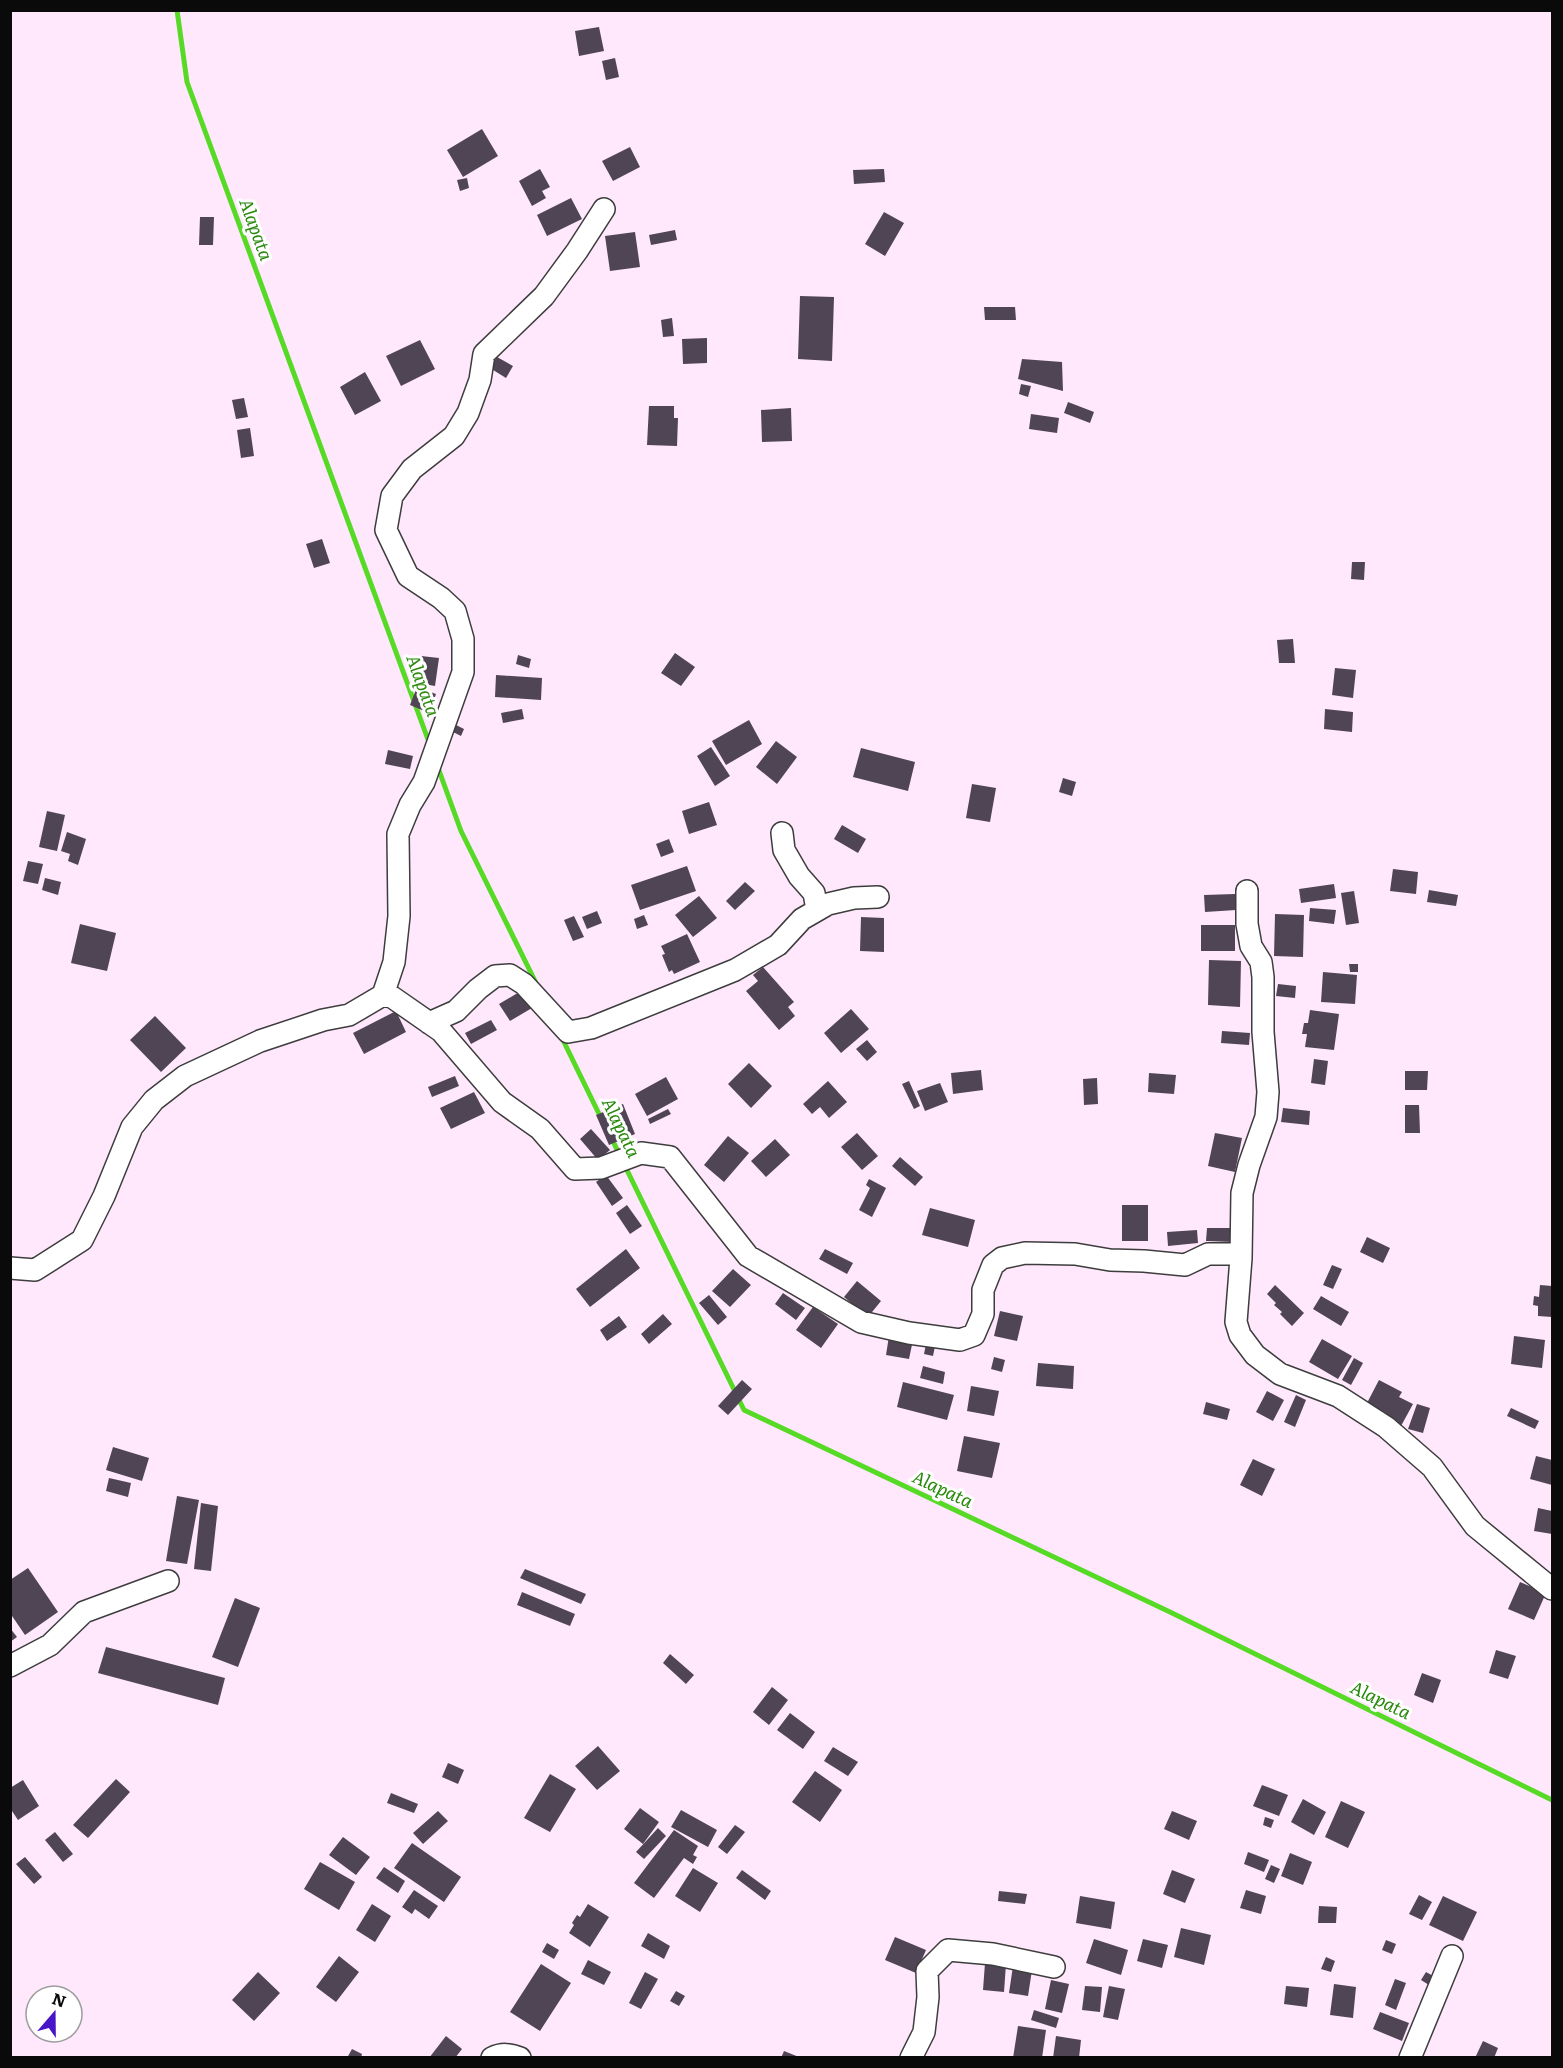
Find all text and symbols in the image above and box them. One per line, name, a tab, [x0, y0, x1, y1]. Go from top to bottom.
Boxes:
water label: Alapata	[233, 194, 281, 265]
water label: Alapata	[400, 650, 448, 721]
water label: Alapata	[596, 1092, 649, 1162]
water label: Alapata	[908, 1462, 978, 1514]
water label: Alapata	[1346, 1673, 1416, 1726]
north arrow	[24, 1984, 84, 2044]
text: N	[49, 1985, 70, 2013]

